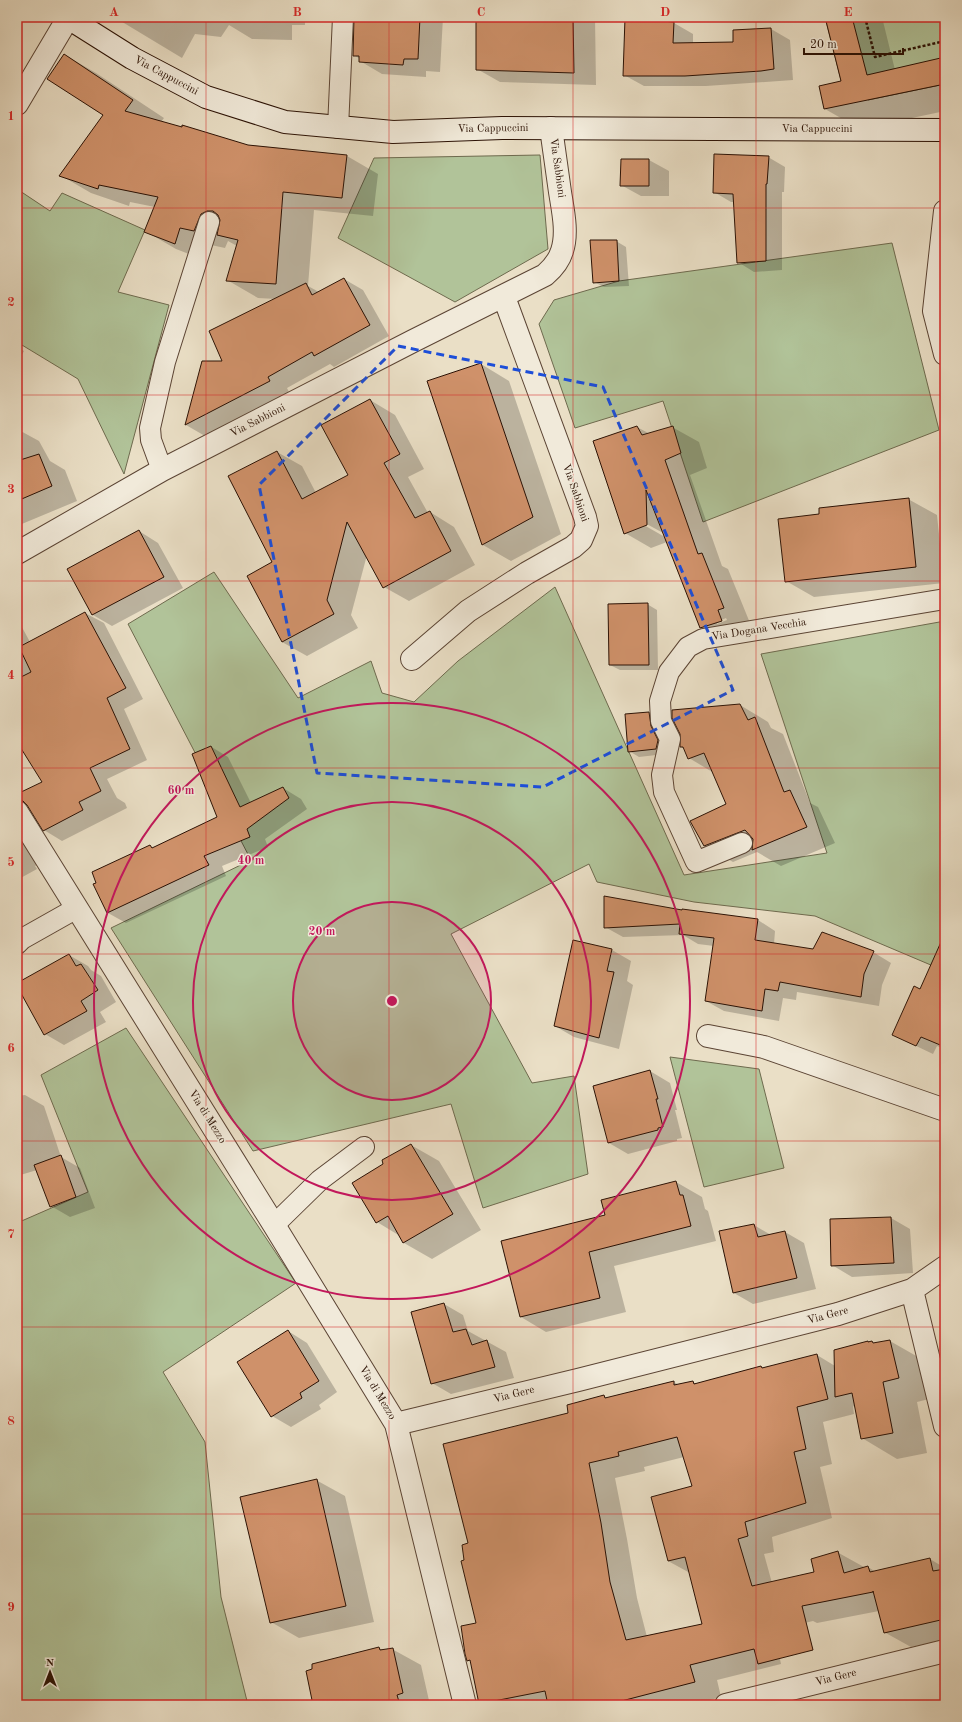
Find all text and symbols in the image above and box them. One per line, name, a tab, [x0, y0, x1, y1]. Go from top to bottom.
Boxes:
text: A	[109, 6, 119, 19]
text: B	[292, 6, 302, 19]
text: C	[477, 6, 485, 19]
text: D	[660, 6, 670, 19]
text: E	[844, 6, 853, 19]
scale bar	[804, 30, 903, 56]
text: 20 m	[810, 39, 837, 51]
street label: Via Cappuccini	[132, 54, 200, 98]
text: 1	[7, 110, 15, 123]
street label: Via Cappuccini	[457, 123, 529, 135]
street label: Via Cappuccini	[781, 124, 853, 135]
street label: Via Sabbioni	[547, 137, 567, 199]
text: 2	[7, 296, 15, 309]
street label: Via Sabbioni	[229, 402, 287, 440]
street label: Via Sabbioni	[560, 463, 590, 523]
text: 3	[7, 483, 15, 496]
street label: Via Dogana Vecchia	[711, 617, 808, 643]
text: 4	[7, 669, 15, 682]
text: 60 m	[168, 785, 195, 797]
text: 40 m	[238, 855, 265, 867]
text: 5	[7, 856, 15, 869]
text: 20 m	[309, 926, 336, 938]
centre of rings	[385, 994, 399, 1008]
text: 6	[7, 1042, 15, 1055]
street label: Via di Mezzo	[186, 1088, 228, 1146]
text: 7	[7, 1228, 15, 1241]
street label: Via Gere	[806, 1305, 850, 1327]
street label: Via di Mezzo	[357, 1364, 397, 1422]
street label: Via Gere	[492, 1385, 536, 1405]
text: 8	[7, 1415, 15, 1428]
text: 9	[7, 1601, 15, 1614]
north arrow	[30, 1652, 70, 1692]
text: N	[46, 1658, 55, 1669]
street label: Via Gere	[814, 1668, 858, 1688]

